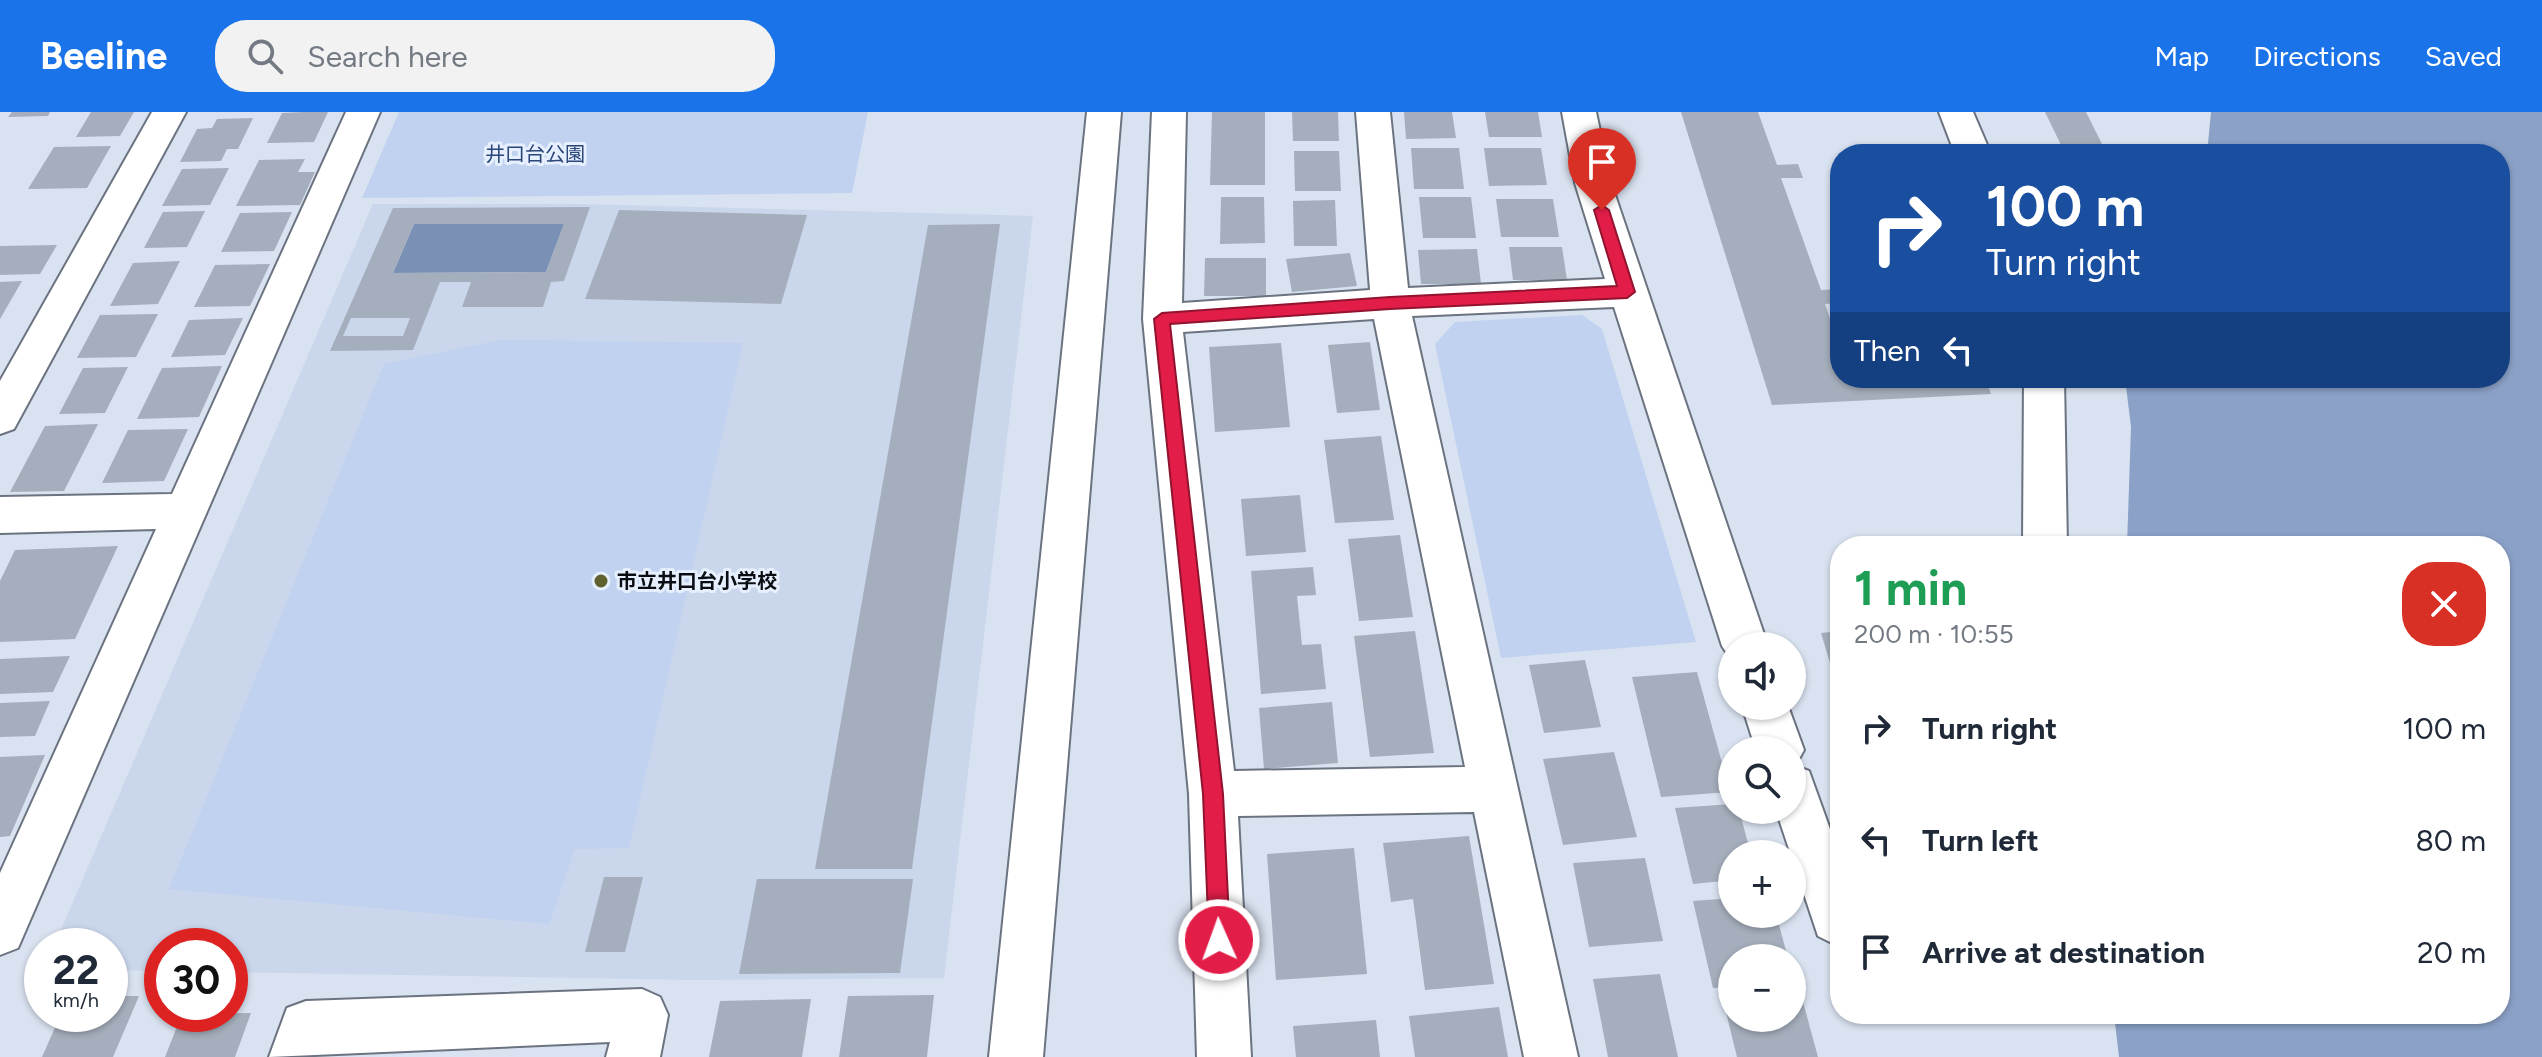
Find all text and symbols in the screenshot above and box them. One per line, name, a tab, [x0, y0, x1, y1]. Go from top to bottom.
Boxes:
search box	[215, 20, 775, 92]
text: Beeline	[40, 33, 167, 79]
icon: search	[243, 34, 287, 78]
text: Search here	[307, 38, 468, 75]
text: Map	[2155, 39, 2209, 73]
text: Directions	[2253, 39, 2381, 73]
text: Saved	[2425, 39, 2502, 73]
pin	[1568, 128, 1636, 210]
icon: arrive	[1580, 140, 1624, 184]
park label: 井口台公園	[485, 142, 585, 166]
text: 100 m	[1986, 173, 2144, 240]
icon: right	[1854, 176, 1958, 280]
text: Turn right	[1986, 241, 2141, 284]
icon: left	[1936, 328, 1980, 372]
text: Then	[1854, 332, 1920, 369]
text: 1 min	[1854, 559, 1967, 617]
button: close	[2402, 562, 2486, 646]
place label: 市立井口台小学校	[617, 569, 777, 593]
marker: 市立井口台小学校	[592, 572, 610, 590]
text: 200 m · 10:55	[1854, 618, 2014, 650]
map controls	[1718, 632, 1806, 1032]
button: sound	[1718, 632, 1806, 720]
icon: right	[1854, 706, 1898, 750]
text: Turn right	[1922, 710, 2057, 747]
text: 100 m	[2402, 710, 2486, 747]
button: search	[1718, 736, 1806, 824]
icon: left	[1854, 818, 1898, 862]
text: Turn left	[1922, 822, 2039, 859]
text: 80 m	[2415, 822, 2486, 859]
button: +	[1718, 840, 1806, 928]
position arrow	[1177, 898, 1261, 982]
speed limit sign: 30	[144, 928, 248, 1032]
icon: arrive	[1854, 930, 1898, 974]
text: Arrive at destination	[1922, 934, 2205, 971]
text: 20 m	[2417, 934, 2486, 971]
button: −	[1718, 944, 1806, 1032]
text: 22	[53, 946, 99, 994]
text: km/h	[53, 988, 99, 1012]

